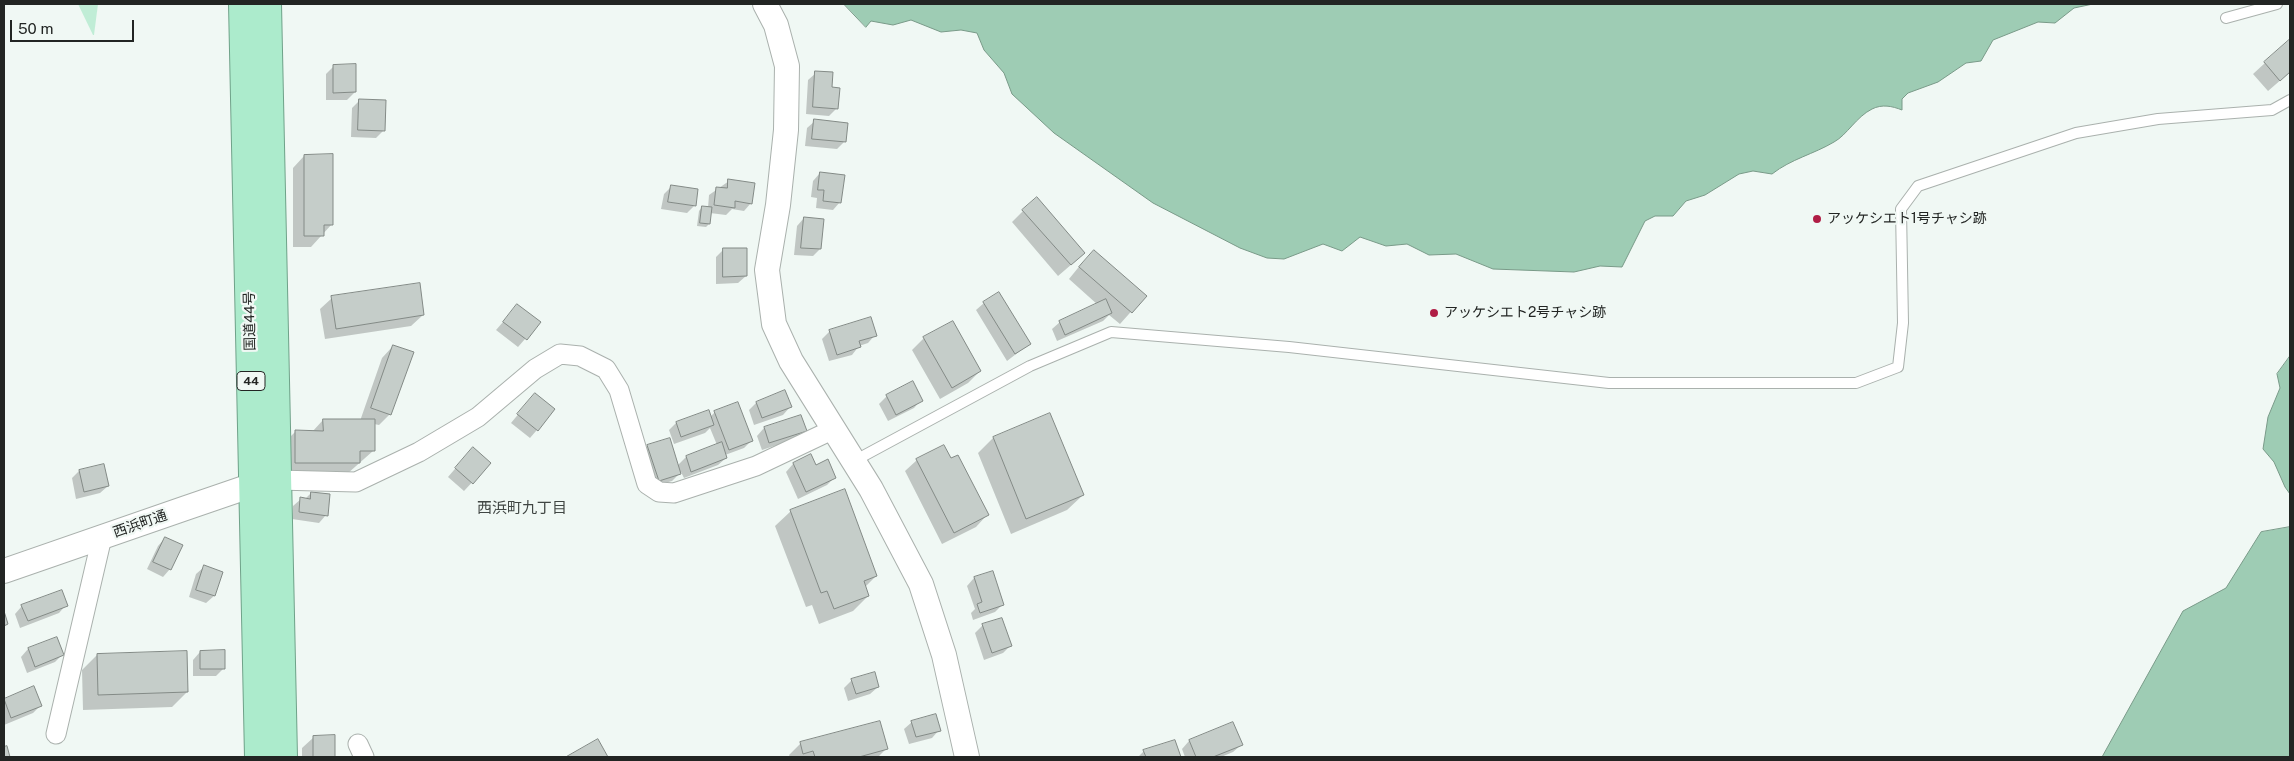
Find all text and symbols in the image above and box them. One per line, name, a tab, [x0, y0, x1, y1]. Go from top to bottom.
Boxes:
scale bar	[12, 10, 136, 42]
text: 50 m	[18, 20, 53, 37]
place label: アッケシエト1号チャシ跡	[1827, 211, 1987, 227]
marker: アッケシエト1号チャシ跡	[1811, 213, 1823, 225]
street label: 国道44号	[241, 291, 259, 351]
place label: アッケシエト2号チャシ跡	[1444, 305, 1606, 321]
marker: アッケシエト2号チャシ跡	[1428, 307, 1440, 319]
road number: 44	[237, 372, 265, 391]
district label: 西浜町九丁目	[477, 499, 567, 517]
street label: 西浜町通	[111, 507, 169, 541]

